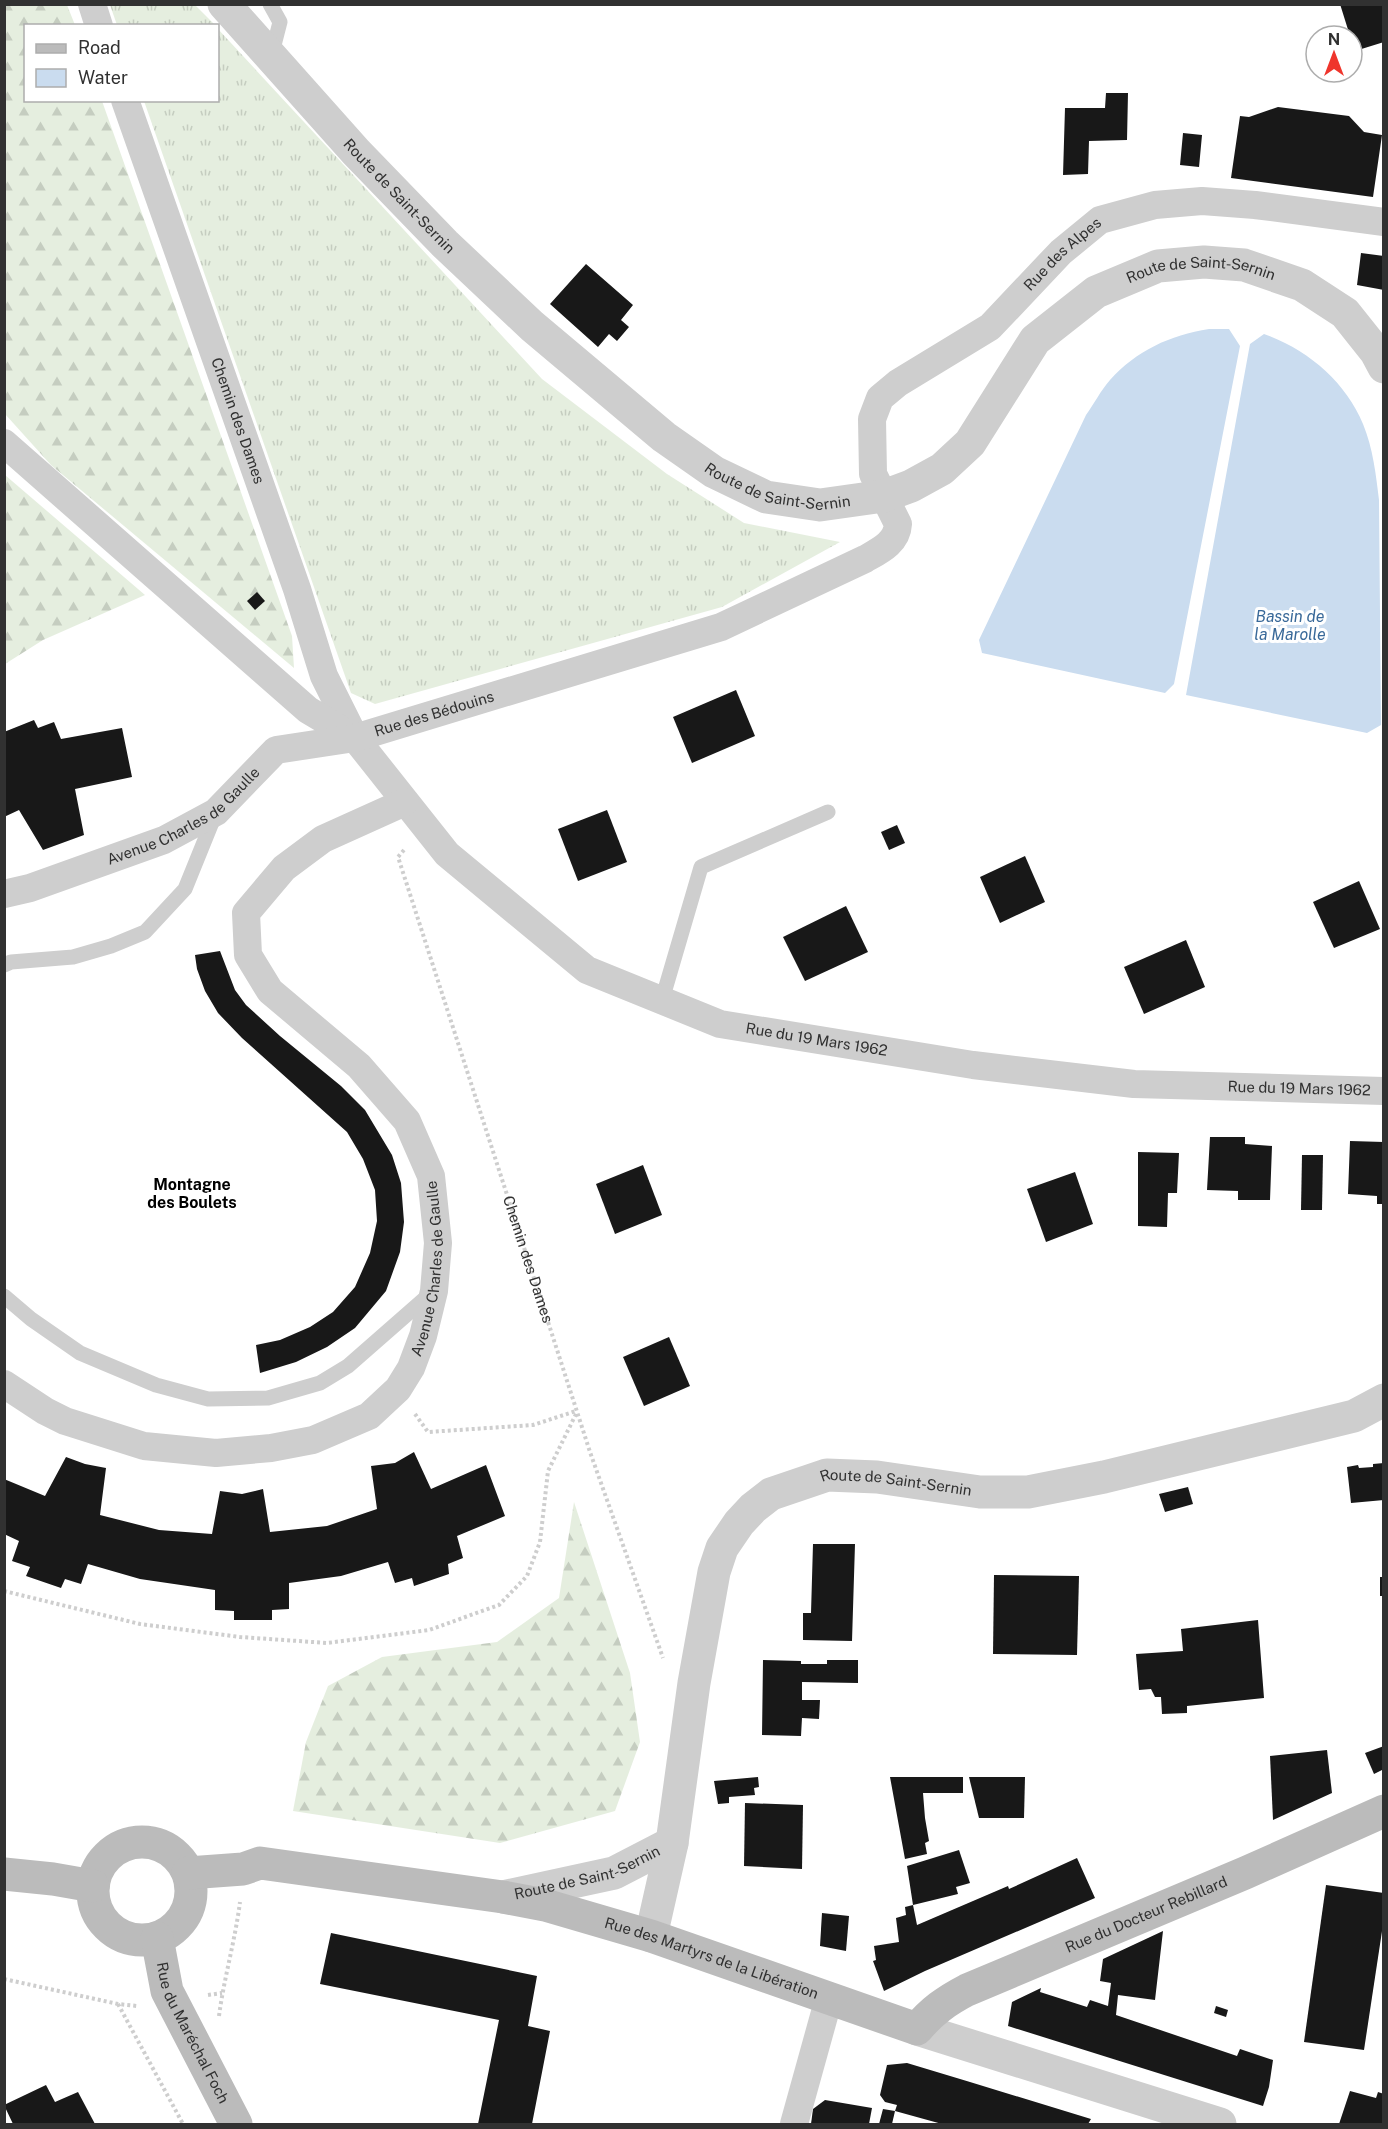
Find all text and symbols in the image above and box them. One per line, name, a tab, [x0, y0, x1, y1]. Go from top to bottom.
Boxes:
legend	[24, 24, 219, 102]
north arrow	[1304, 24, 1364, 84]
text: N	[1328, 30, 1340, 49]
text: Road	[78, 37, 121, 58]
text: Water	[78, 67, 128, 88]
street label: Route de Saint-Sernin	[340, 135, 458, 257]
street label: Rue des Alpes	[1020, 214, 1104, 294]
street label: Route de Saint-Sernin	[1124, 253, 1278, 286]
street label: Chemin des Dames	[208, 355, 268, 486]
street label: Route de Saint-Sernin	[702, 459, 851, 513]
water label: Bassin de la Marolle	[1254, 607, 1326, 644]
street label: Rue des Bédouins	[372, 687, 496, 740]
street label: Avenue Charles de Gaulle	[104, 763, 263, 868]
street label: Rue du 19 Mars 1962	[745, 1019, 889, 1059]
street label: Rue du 19 Mars 1962	[1227, 1078, 1371, 1099]
district label: Montagne des Boulets	[147, 1175, 237, 1212]
street label: Avenue Charles de Gaulle	[407, 1180, 446, 1359]
street label: Chemin des Dames	[500, 1193, 557, 1325]
street label: Route de Saint-Sernin	[818, 1465, 973, 1499]
street label: Route de Saint-Sernin	[513, 1842, 663, 1902]
street label: Rue du Docteur Rebillard	[1063, 1872, 1230, 1956]
street label: Rue des Martyrs de la Libération	[603, 1914, 821, 2002]
street label: Rue du Maréchal Foch	[154, 1961, 233, 2106]

